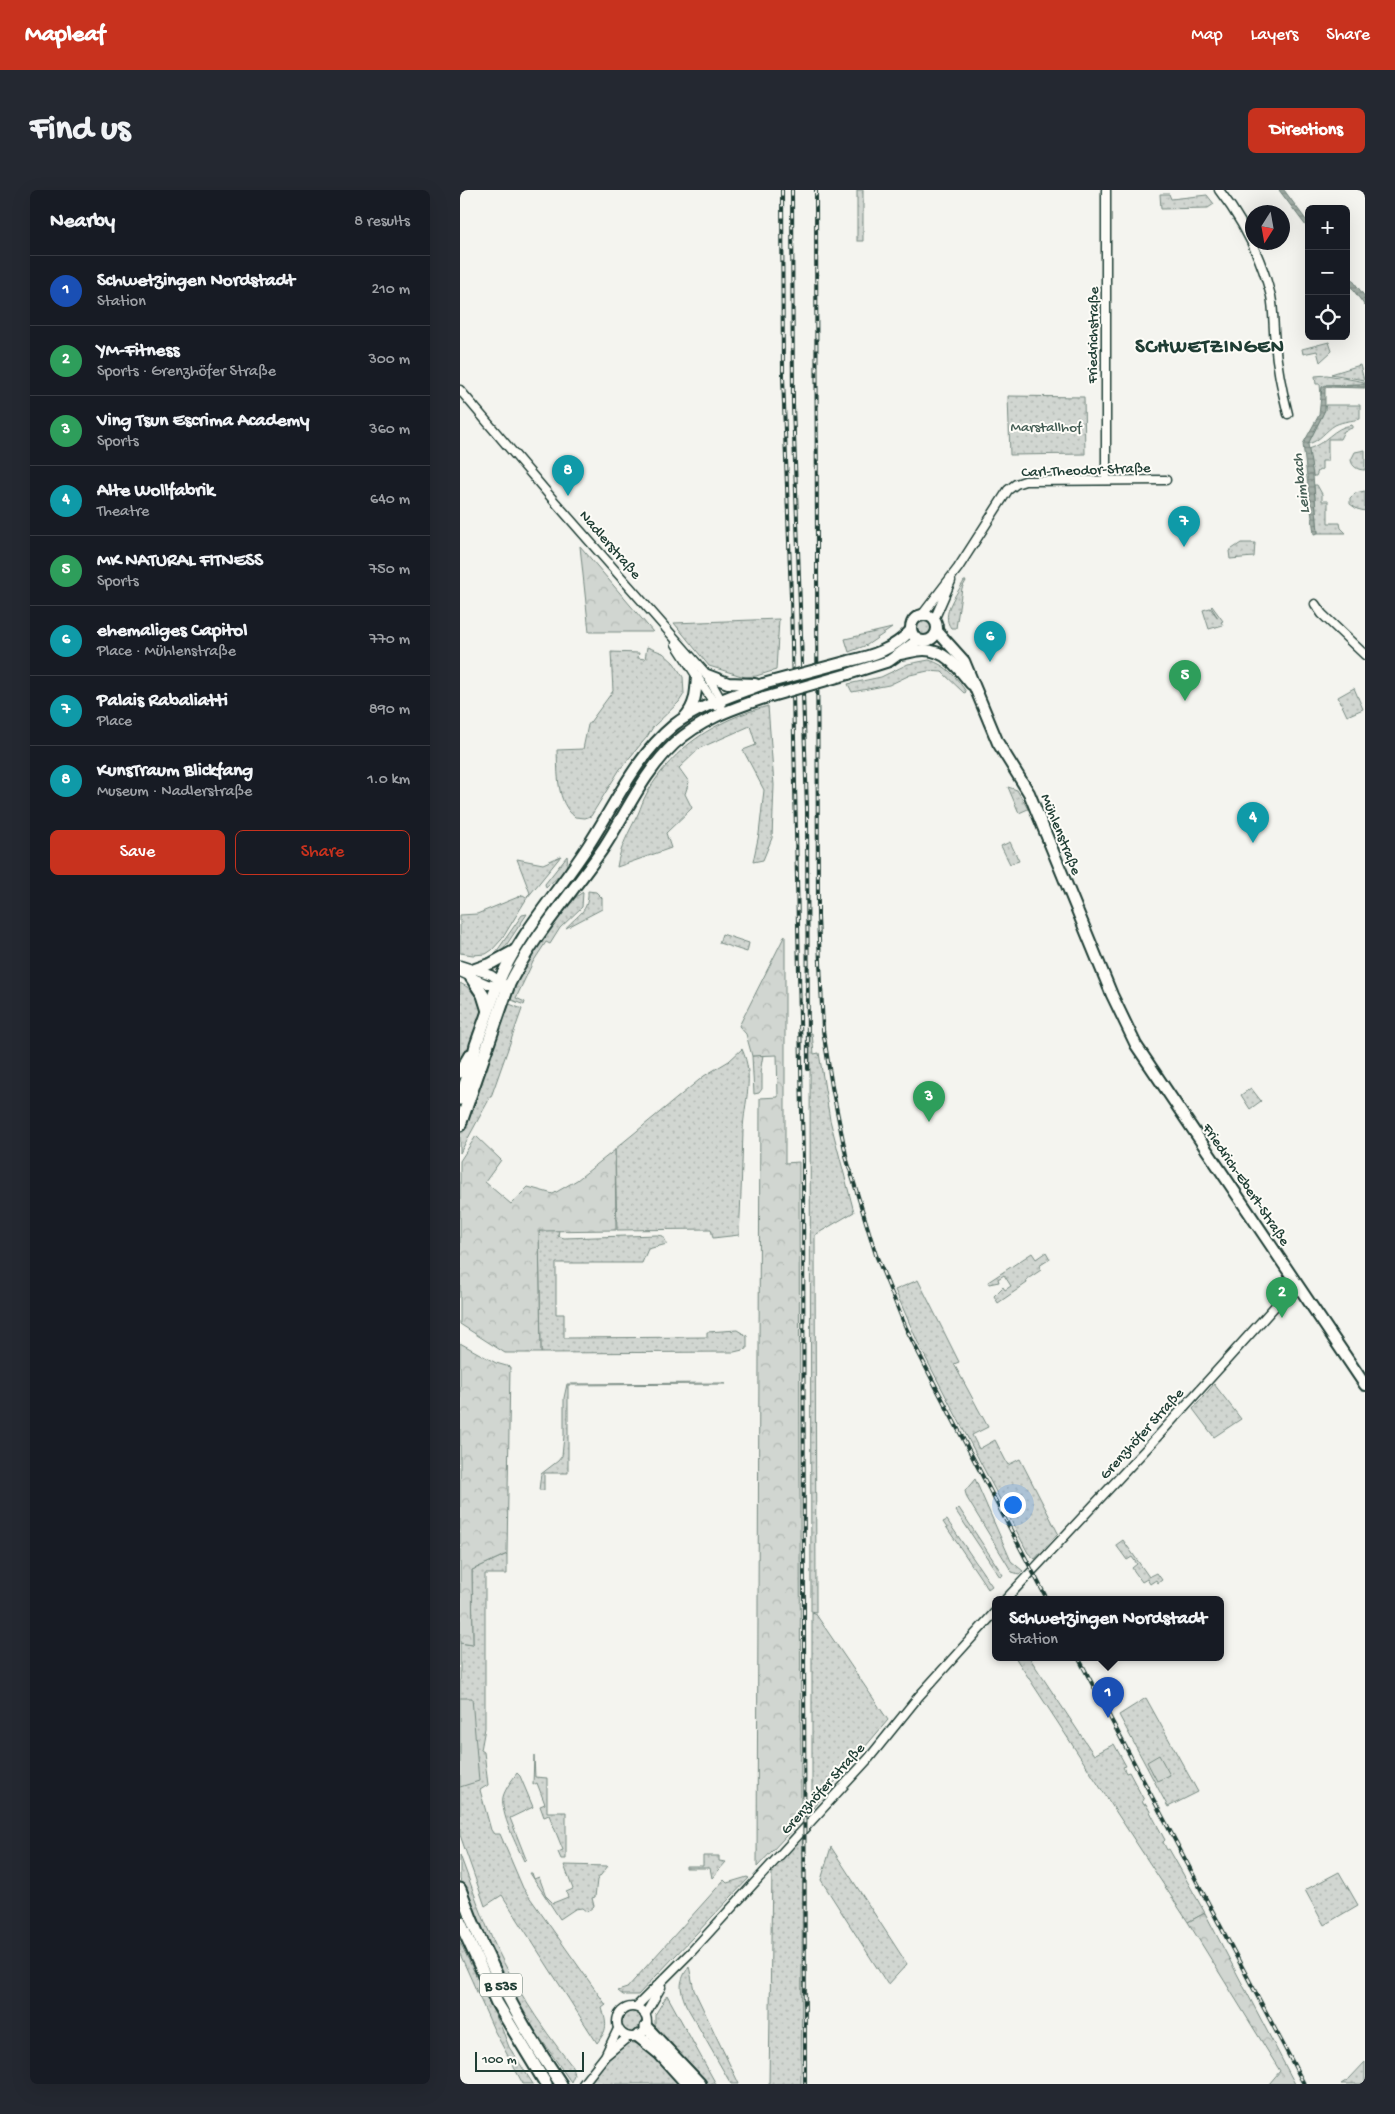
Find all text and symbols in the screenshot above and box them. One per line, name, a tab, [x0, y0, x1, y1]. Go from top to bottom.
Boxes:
text: Mapleaf	[25, 21, 105, 50]
text: Map	[1191, 25, 1223, 46]
text: Layers	[1251, 25, 1298, 46]
text: Share	[1326, 25, 1370, 46]
button: Directions	[1248, 108, 1365, 153]
text: Find us	[30, 110, 130, 151]
north arrow	[1245, 205, 1290, 250]
map controls	[1305, 205, 1350, 340]
button: +	[1305, 205, 1350, 250]
text: Nearby	[50, 210, 115, 235]
text: 8 results	[354, 213, 410, 232]
button: −	[1305, 250, 1350, 295]
text: Schwetzingen Nordstadt	[97, 270, 295, 293]
text: 1	[63, 281, 69, 300]
text: 210 m	[371, 281, 410, 300]
street label: Friedrichstraße	[1084, 286, 1104, 385]
text: Station	[97, 293, 146, 312]
button: locate	[1305, 295, 1350, 340]
district label: SCHWETZINGEN	[1135, 337, 1285, 360]
text: YM-Fitness	[97, 340, 179, 363]
text: 2	[62, 351, 70, 370]
text: 300 m	[368, 351, 410, 370]
text: Sports · Grenzhöfer Straße	[97, 363, 276, 382]
text: Ving Tsun Escrima Academy	[97, 410, 309, 433]
park label: Marstallhof	[1010, 419, 1083, 437]
text: 3	[62, 421, 70, 440]
text: 360 m	[369, 421, 410, 440]
text: Sports	[97, 433, 139, 452]
water label: Leimbach	[1289, 452, 1316, 515]
pin: 8	[552, 455, 584, 496]
street label: Carl-Theodor-Straße	[1021, 460, 1151, 482]
text: Alte Wollfabrik	[97, 480, 215, 503]
text: 4	[62, 491, 70, 510]
text: 640 m	[370, 491, 410, 510]
text: Theatre	[97, 503, 149, 522]
pin: 7	[1168, 506, 1200, 547]
street label: Nadlerstraße	[575, 507, 644, 584]
text: MK NATURAL FITNESS	[97, 550, 263, 573]
text: 5	[62, 561, 70, 580]
text: 750 m	[369, 561, 410, 580]
text: Sports	[97, 573, 139, 592]
text: ehemaliges Capitol	[97, 620, 247, 643]
pin: 6	[974, 621, 1006, 662]
text: 6	[62, 631, 70, 650]
text: 770 m	[369, 631, 410, 650]
text: Place · Mühlenstraße	[97, 643, 236, 662]
pin: 5	[1169, 660, 1201, 701]
text: Palais Rabaliatti	[97, 690, 228, 713]
text: 7	[62, 701, 70, 720]
text: 890 m	[369, 701, 410, 720]
text: Place	[97, 713, 132, 732]
text: KunsTraum Blickfang	[97, 760, 253, 783]
text: 8	[62, 771, 70, 790]
text: 1.0 km	[367, 771, 410, 790]
text: Museum · Nadlerstraße	[97, 783, 252, 802]
street label: Mühlenstraße	[1036, 792, 1085, 878]
pin: 4	[1237, 802, 1269, 843]
button: Save	[50, 830, 225, 875]
button: Share	[235, 830, 410, 875]
pin: 3	[913, 1081, 945, 1122]
street label: Friedrich-Ebert-Straße	[1197, 1120, 1293, 1250]
pin: 2	[1266, 1277, 1298, 1318]
street label: Grenzhöfer Straße	[1097, 1385, 1188, 1484]
your location	[1000, 1492, 1026, 1518]
popup	[992, 1596, 1224, 1661]
text: Schwetzingen Nordstadt	[1009, 1608, 1207, 1631]
text: Station	[1009, 1631, 1058, 1650]
pin: 1	[1092, 1677, 1124, 1718]
street label: Grenzhöfer Straße	[778, 1740, 869, 1839]
road number: B 535	[480, 1974, 522, 1996]
scale bar	[475, 2049, 584, 2072]
text: 100 m	[482, 2052, 517, 2069]

